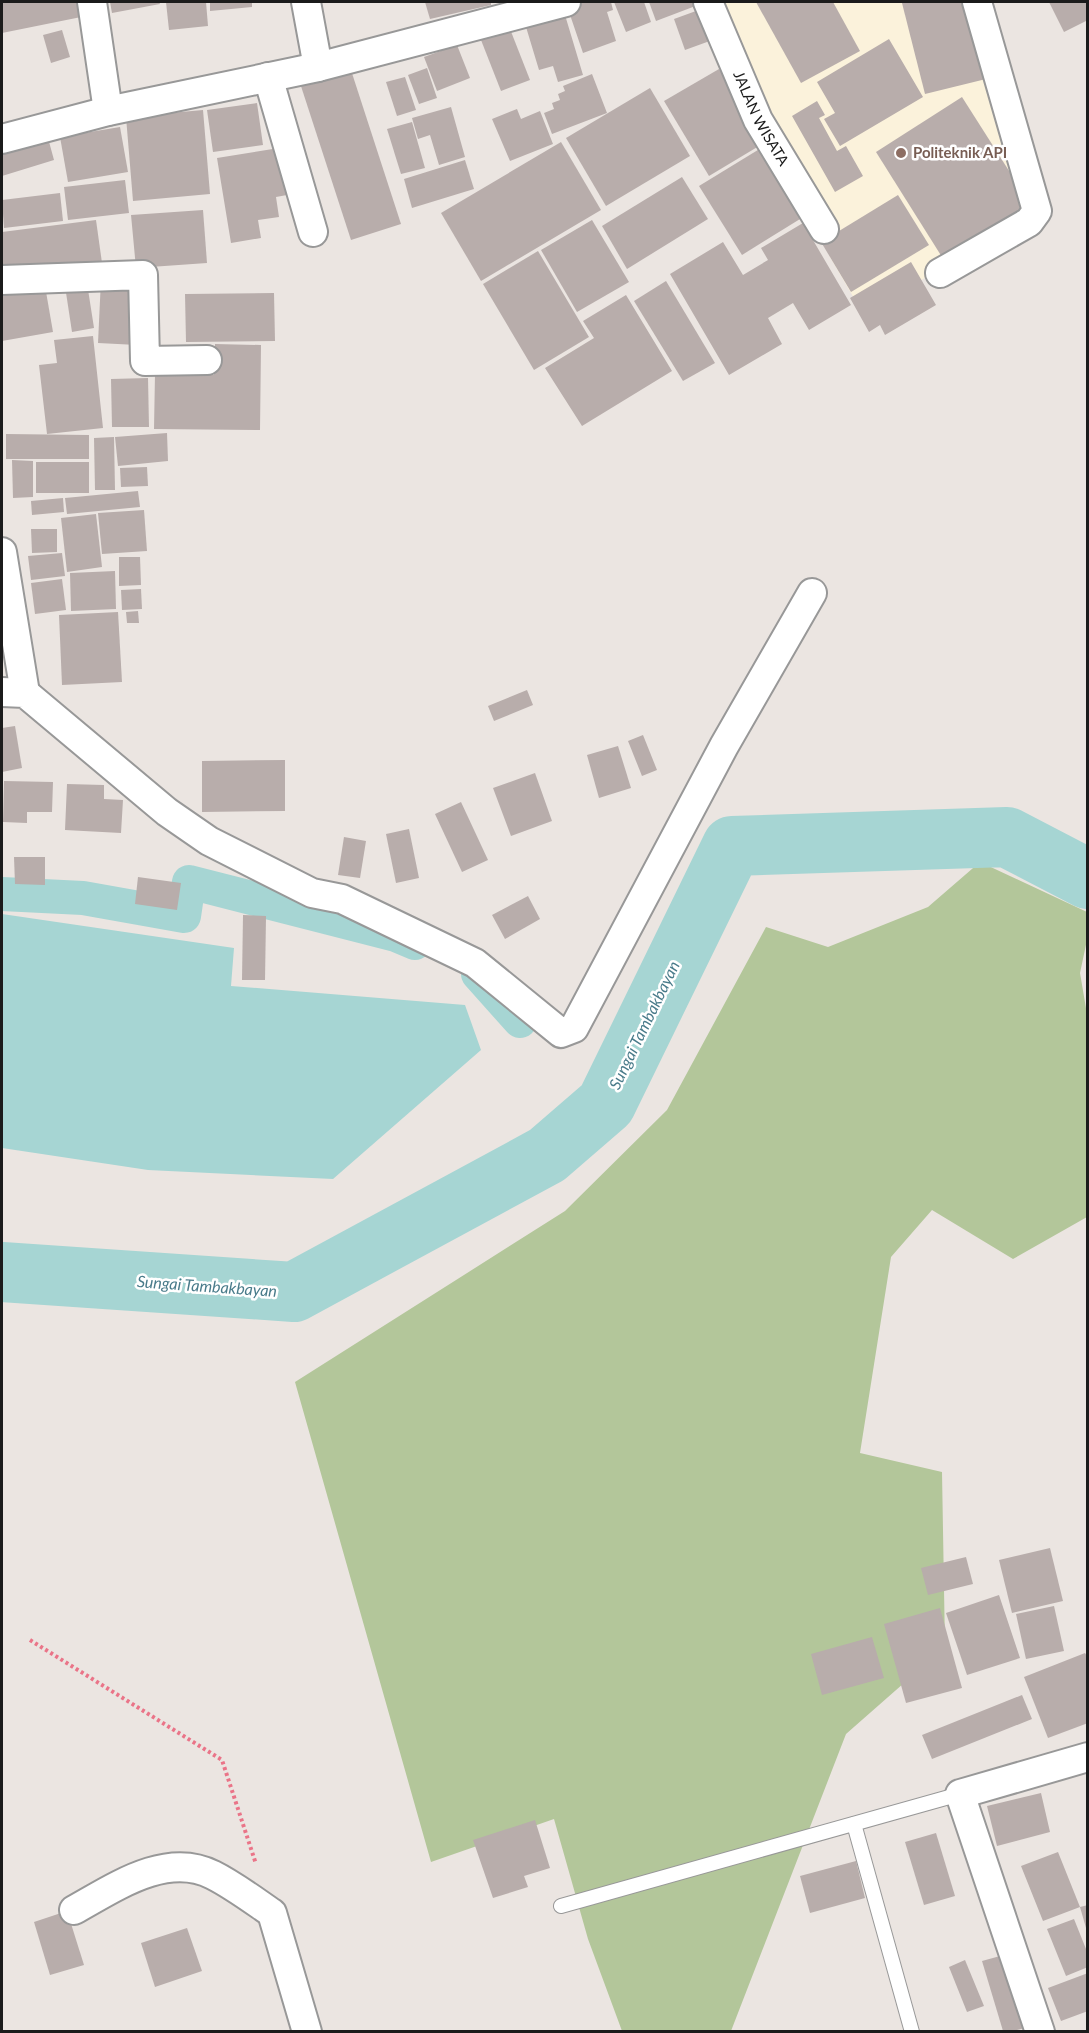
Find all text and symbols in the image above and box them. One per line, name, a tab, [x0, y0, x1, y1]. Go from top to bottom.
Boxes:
street label: JALAN WISATA	[730, 68, 794, 169]
place label: Politeknik API	[913, 143, 1007, 161]
marker: Politeknik API	[894, 146, 908, 160]
water label: Sungai Tambakbayan	[604, 958, 683, 1092]
water label: Sungai Tambakbayan	[136, 1271, 278, 1300]

